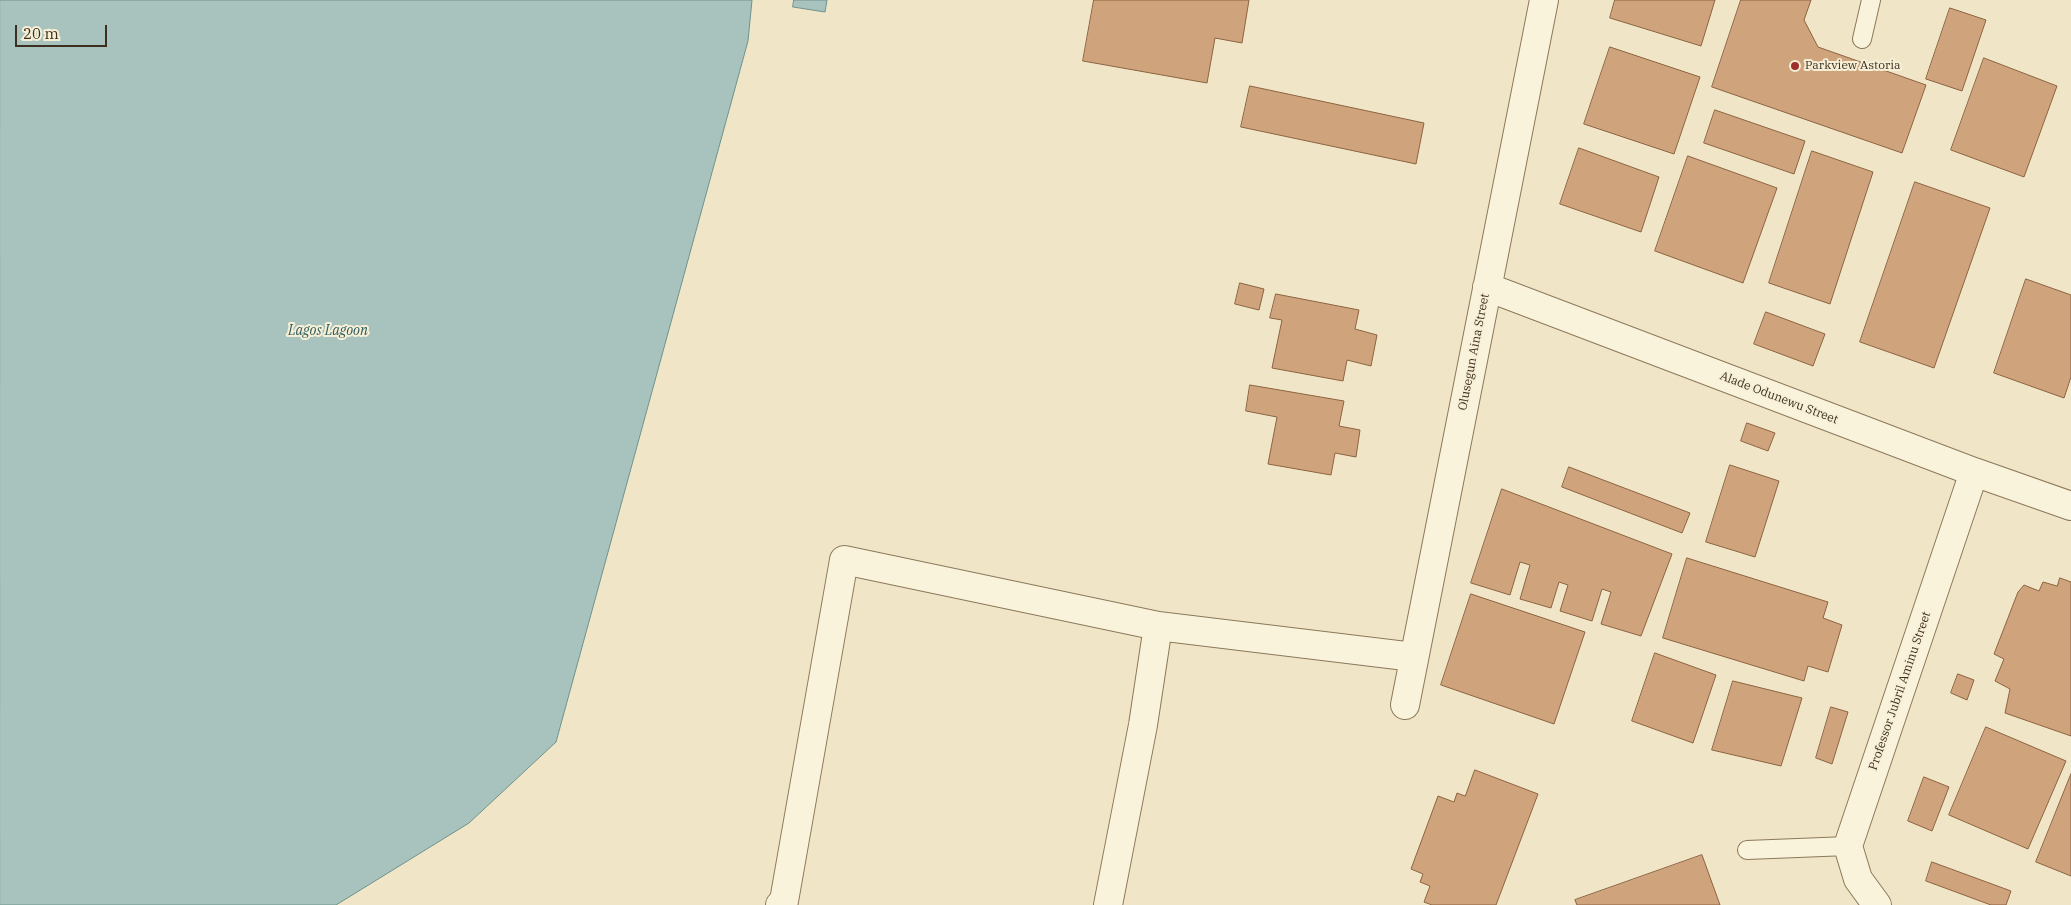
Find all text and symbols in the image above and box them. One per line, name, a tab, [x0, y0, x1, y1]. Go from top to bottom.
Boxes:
scale bar	[18, 15, 110, 47]
text: 20 m	[23, 24, 59, 43]
place label: Parkview Astoria	[1805, 59, 1901, 73]
marker: Parkview Astoria	[1789, 60, 1801, 72]
street label: Olusegun Aina Street	[1456, 292, 1492, 412]
water label: Lagos Lagoon	[288, 323, 368, 339]
street label: Alade Odunewu Street	[1718, 369, 1840, 427]
street label: Professor Jubril Aminu Street	[1866, 610, 1934, 772]

